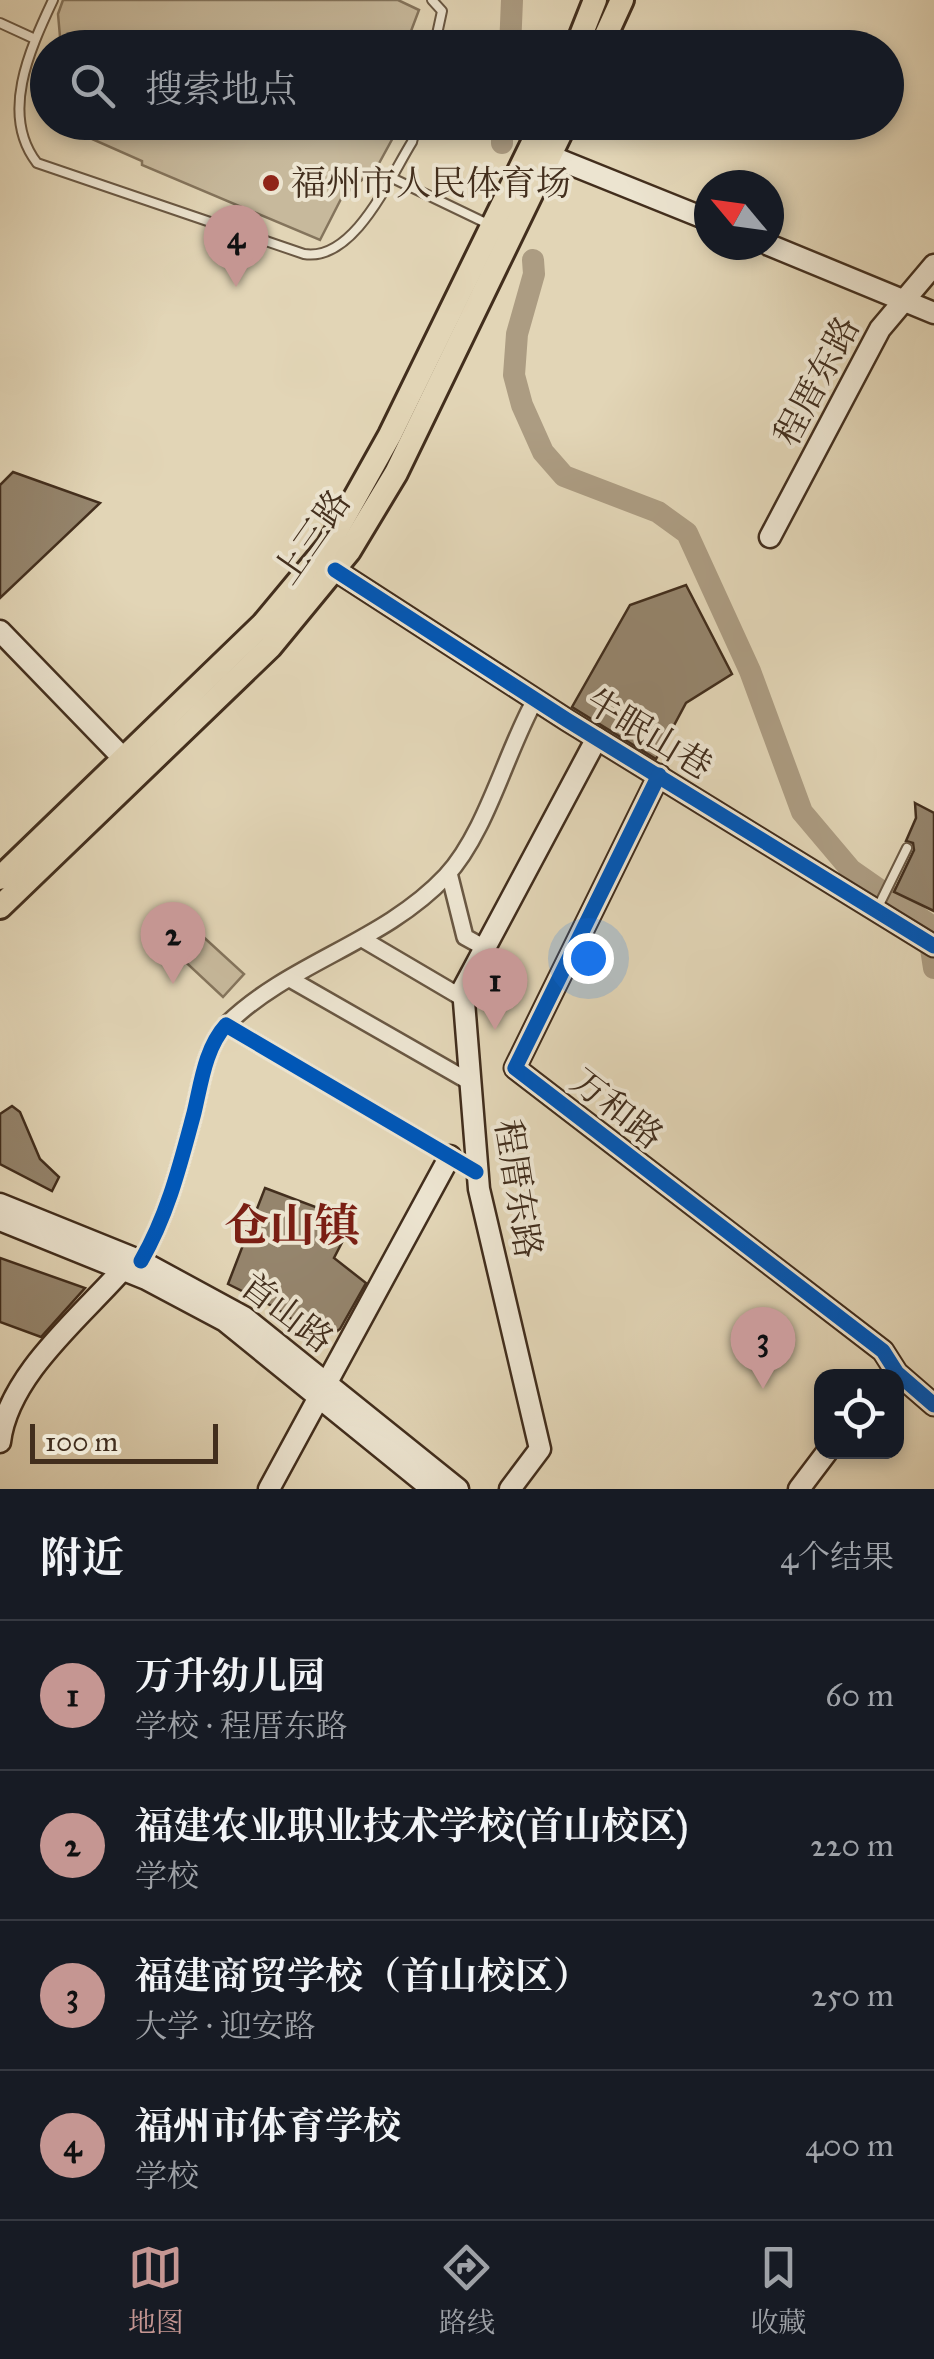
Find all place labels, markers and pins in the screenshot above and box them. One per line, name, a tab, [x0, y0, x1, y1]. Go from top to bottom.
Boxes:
place label: 福州市人民体育场	[291, 162, 571, 205]
marker: 福州市人民体育场	[260, 172, 282, 194]
pin: 4	[204, 204, 268, 287]
pin: 2	[140, 902, 206, 984]
pin: 1	[462, 948, 528, 1030]
pin: 3	[730, 1306, 796, 1389]

